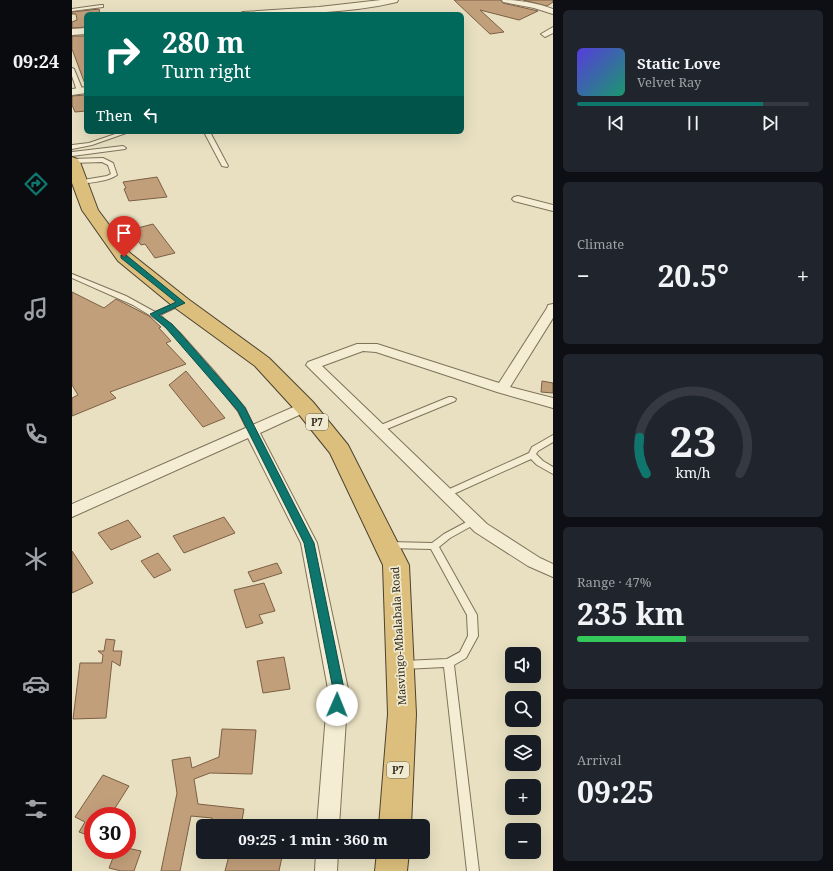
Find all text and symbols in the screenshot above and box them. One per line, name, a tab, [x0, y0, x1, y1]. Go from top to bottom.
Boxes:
text: 280 m	[162, 23, 244, 61]
icon: right	[96, 28, 148, 80]
text: 09:24	[13, 49, 59, 73]
text: Static Love	[637, 53, 721, 73]
text: Turn right	[162, 59, 251, 83]
text: Velvet Ray	[637, 73, 701, 91]
icon: left	[140, 104, 162, 126]
text: Then	[96, 105, 132, 125]
icon: previous	[605, 112, 627, 134]
icon: pause	[682, 112, 704, 134]
icon: next	[759, 112, 781, 134]
icon: directions	[22, 170, 50, 198]
pin	[107, 216, 141, 257]
icon: arrive	[113, 222, 135, 244]
text: Climate	[577, 235, 624, 253]
text: 20.5°	[657, 255, 729, 296]
text: −	[577, 260, 590, 290]
text: +	[797, 260, 809, 290]
icon: music	[22, 295, 50, 323]
text: 23	[669, 412, 717, 468]
road number: P7	[306, 414, 328, 430]
icon: phone	[22, 420, 50, 448]
text: km/h	[675, 462, 711, 481]
icon: climate	[22, 545, 50, 573]
street label: Masvingo-Mbalabala Road	[387, 566, 409, 706]
text: Range · 47%	[577, 573, 651, 591]
text: 235 km	[577, 593, 684, 634]
map controls	[505, 647, 541, 859]
button: sound	[505, 647, 541, 683]
icon: car	[22, 670, 50, 698]
position arrow	[316, 684, 358, 726]
button: search	[505, 691, 541, 727]
button: layers	[505, 735, 541, 771]
text: Arrival	[577, 751, 621, 769]
road number: P7	[387, 762, 409, 778]
text: 09:25	[577, 771, 654, 812]
button: +	[505, 779, 541, 815]
icon: filters	[22, 795, 50, 823]
speed limit sign: 30	[84, 807, 136, 859]
button: −	[505, 823, 541, 859]
text: 09:25 · 1 min · 360 m	[238, 829, 388, 849]

